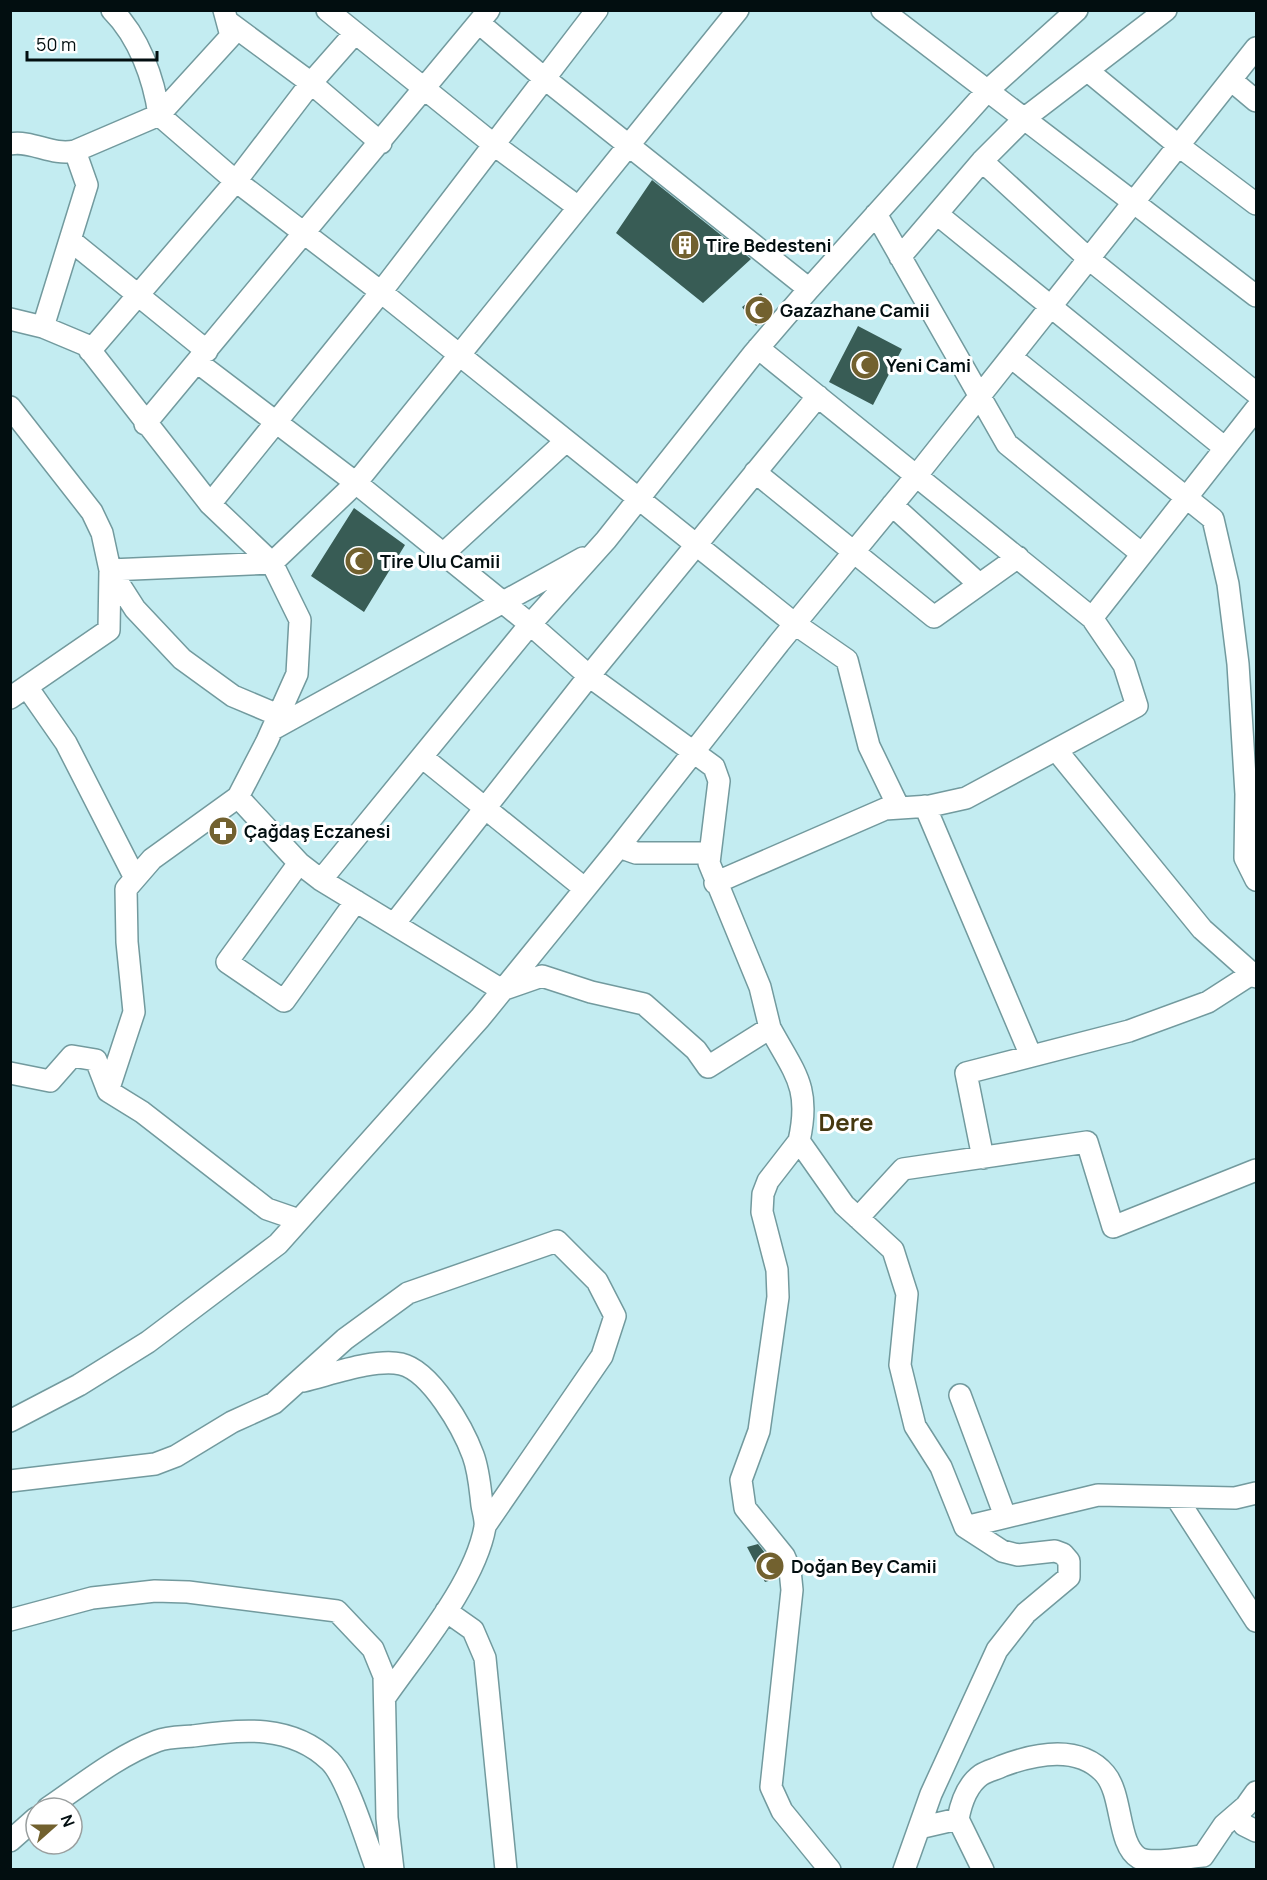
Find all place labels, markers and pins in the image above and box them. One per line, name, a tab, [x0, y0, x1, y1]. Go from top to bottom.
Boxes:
building icon: Tire Bedesteni	[669, 229, 701, 261]
place label: Tire Bedesteni	[706, 233, 831, 257]
mosque icon: Gazazhane Camii	[743, 294, 775, 326]
place label: Gazazhane Camii	[780, 298, 930, 322]
mosque icon: Yeni Cami	[849, 349, 881, 381]
place label: Yeni Cami	[886, 353, 971, 377]
mosque icon: Tire Ulu Camii	[343, 545, 375, 577]
place label: Tire Ulu Camii	[380, 549, 500, 573]
pharmacy icon: Çağdaş Eczanesi	[207, 815, 239, 847]
place label: Çağdaş Eczanesi	[244, 819, 391, 843]
mosque icon: Doğan Bey Camii	[754, 1550, 786, 1582]
place label: Doğan Bey Camii	[791, 1554, 937, 1578]

